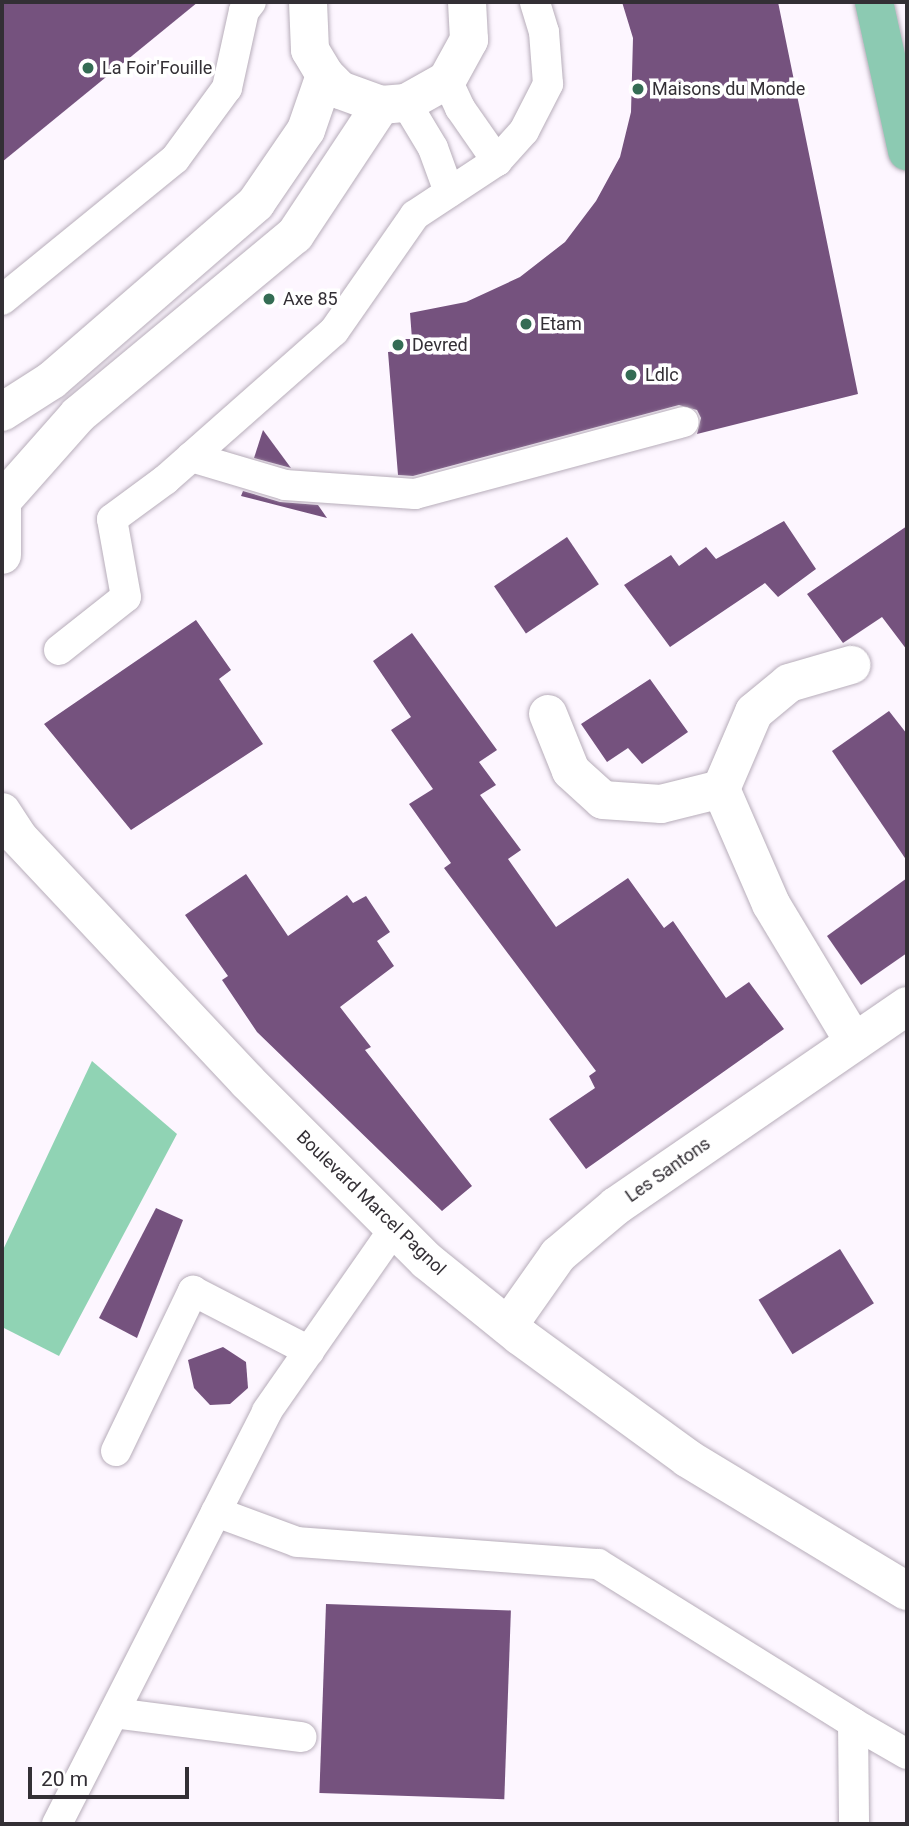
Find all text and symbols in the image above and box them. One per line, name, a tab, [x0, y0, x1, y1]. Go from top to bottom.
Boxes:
place label: La Foir'Fouille	[102, 57, 212, 79]
marker: La Foir'Fouille	[80, 60, 96, 76]
place label: Maisons du Monde	[652, 78, 805, 100]
marker: Maisons du Monde	[630, 81, 646, 97]
place label: Axe 85	[283, 288, 338, 310]
marker: Axe 85	[261, 291, 277, 307]
place label: Etam	[540, 313, 582, 335]
marker: Etam	[518, 316, 534, 332]
place label: Devred	[412, 334, 468, 356]
marker: Devred	[390, 337, 406, 353]
place label: Ldlc	[645, 364, 679, 386]
marker: Ldlc	[623, 367, 639, 383]
street label: Boulevard Marcel Pagnol	[292, 1126, 450, 1280]
street label: Les Santons	[621, 1133, 715, 1207]
scale bar	[32, 1752, 192, 1796]
text: 20 m	[41, 1767, 88, 1791]

